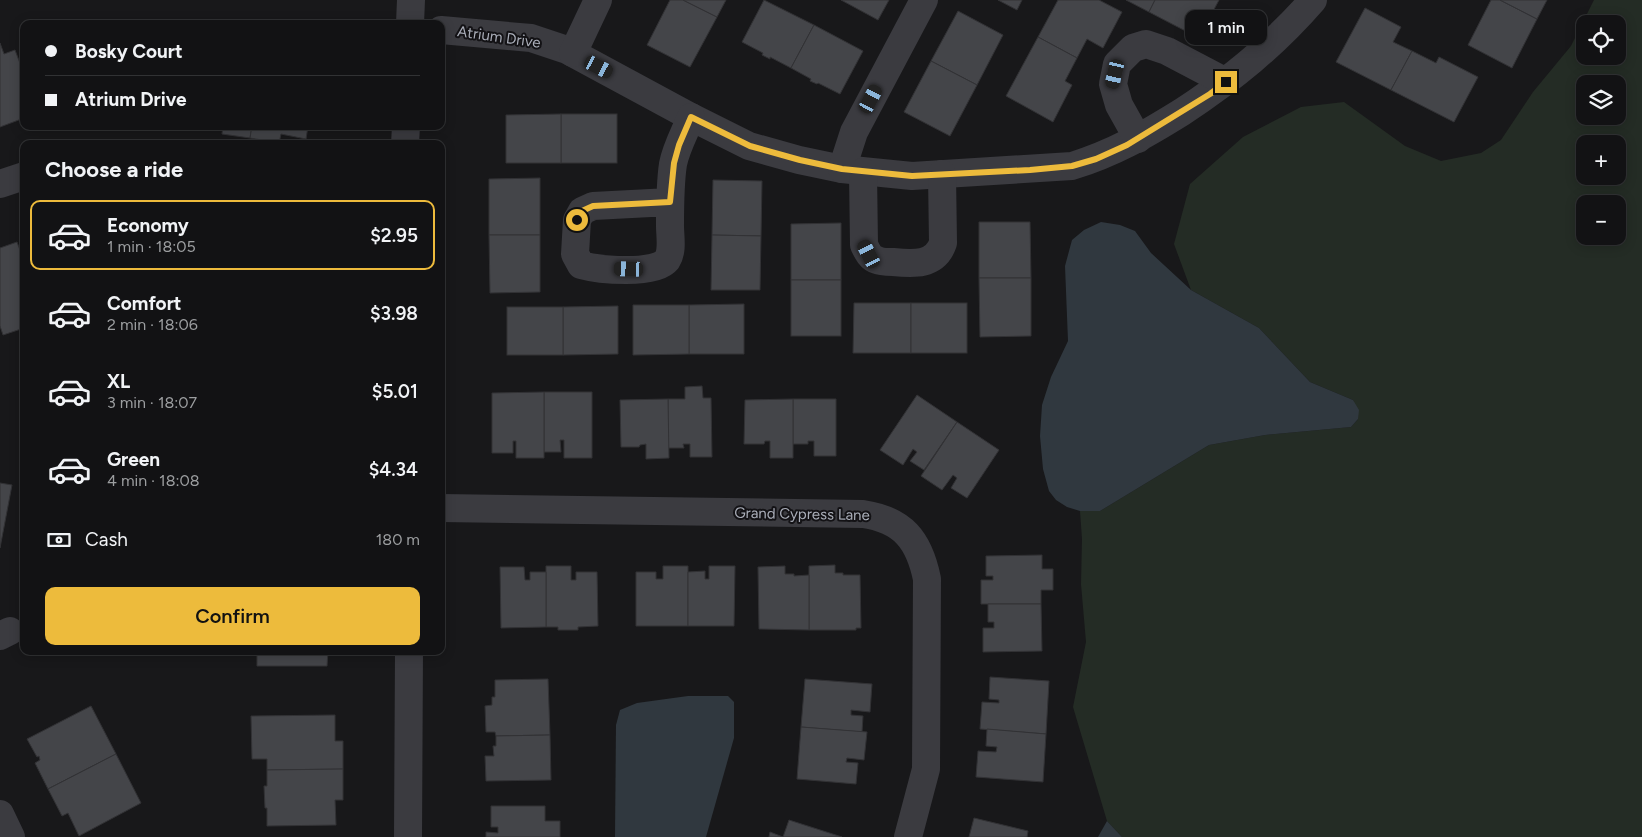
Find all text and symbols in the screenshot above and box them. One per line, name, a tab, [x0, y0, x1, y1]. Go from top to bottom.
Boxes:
callout: 1 min	[1185, 9, 1267, 44]
map controls	[1576, 15, 1626, 245]
button: locate	[1576, 15, 1626, 65]
text: 1 min	[1207, 18, 1245, 37]
street label: Atrium Drive	[456, 22, 542, 52]
text: Bosky Court	[75, 40, 183, 63]
car	[582, 54, 615, 80]
car	[1104, 58, 1125, 90]
route end	[1215, 71, 1237, 93]
button: layers	[1576, 75, 1626, 125]
car	[857, 82, 884, 116]
text: Atrium Drive	[75, 88, 187, 111]
button: +	[1576, 135, 1626, 185]
text: Choose a ride	[45, 156, 183, 183]
button: −	[1576, 195, 1626, 245]
route start	[566, 209, 588, 231]
icon: car	[47, 213, 92, 258]
text: Economy	[107, 214, 189, 237]
text: $2.95	[370, 224, 418, 247]
text: 1 min · 18:05	[107, 237, 196, 256]
car	[855, 237, 882, 271]
car	[613, 261, 644, 277]
icon: car	[47, 291, 92, 336]
text: Comfort	[107, 292, 182, 315]
text: $3.98	[370, 302, 418, 325]
text: 2 min · 18:06	[107, 315, 198, 334]
icon: car	[47, 369, 92, 414]
text: XL	[107, 370, 130, 393]
text: $5.01	[372, 380, 418, 403]
text: 3 min · 18:07	[107, 393, 197, 412]
icon: car	[47, 447, 92, 492]
text: Green	[107, 448, 160, 471]
text: $4.34	[369, 458, 418, 481]
text: 4 min · 18:08	[107, 471, 200, 490]
street label: Grand Cypress Lane	[734, 504, 870, 524]
icon: cash	[45, 526, 73, 554]
text: Cash	[85, 528, 128, 551]
text: 180 m	[376, 530, 420, 549]
button: Confirm	[45, 587, 420, 645]

